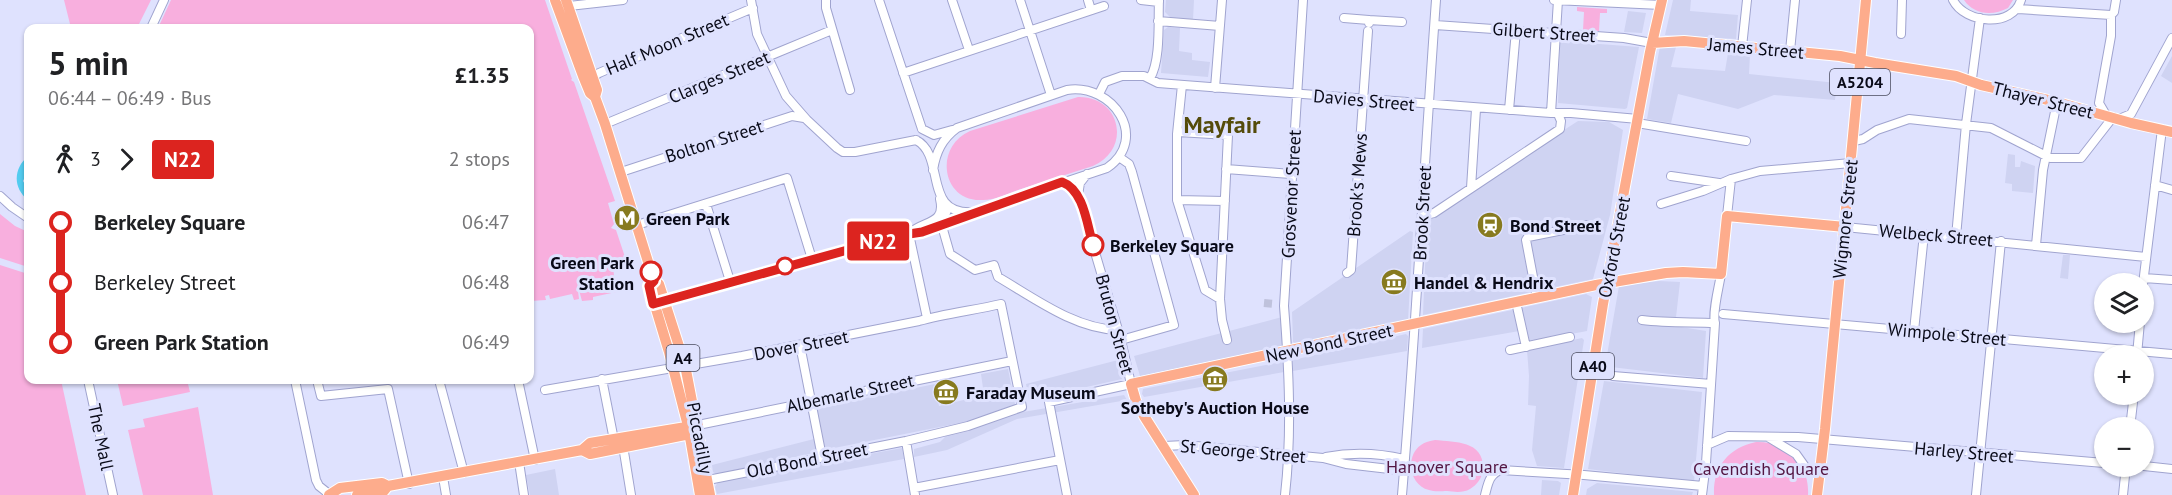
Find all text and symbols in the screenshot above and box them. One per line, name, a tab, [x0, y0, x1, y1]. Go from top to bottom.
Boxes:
street label: Half Moon Street	[602, 8, 732, 80]
street label: Gilbert Street	[1492, 17, 1596, 47]
street label: James Street	[1706, 32, 1805, 64]
text: 5 min	[48, 41, 129, 84]
street label: Clarges Street	[665, 45, 773, 109]
text: £1.35	[455, 61, 510, 89]
road number: A5204	[1830, 69, 1890, 95]
street label: Thayer Street	[1990, 76, 2096, 124]
street label: Davies Street	[1312, 84, 1416, 116]
text: 06:44 – 06:49 · Bus	[48, 85, 212, 111]
district label: Mayfair	[1183, 109, 1261, 140]
street label: Bolton Street	[662, 114, 766, 168]
street label: Grosvenor Street	[1276, 129, 1306, 259]
street label: Brook's Mews	[1342, 132, 1372, 238]
icon: walk	[48, 143, 81, 176]
icon: forward	[110, 143, 143, 176]
text: 3	[90, 146, 101, 172]
text: N22	[164, 146, 202, 173]
text: 2 stops	[449, 146, 510, 172]
street label: Wigmore Street	[1827, 158, 1863, 280]
street label: Brook Street	[1408, 165, 1436, 261]
street label: Oxford Street	[1593, 194, 1635, 300]
metro station icon: Green Park	[612, 203, 642, 233]
place label: Green Park	[646, 207, 730, 230]
text: Berkeley Square	[94, 208, 245, 236]
text: 06:47	[462, 209, 510, 235]
station icon: Bond Street	[1475, 210, 1505, 240]
place label: Bond Street	[1510, 214, 1602, 237]
street label: Welbeck Street	[1878, 219, 1994, 251]
line badge: N22	[844, 222, 912, 260]
text: N22	[859, 228, 897, 255]
marker: Berkeley Square	[1082, 234, 1104, 256]
place label: Berkeley Square	[1110, 234, 1234, 257]
place label: Green Park Station	[550, 251, 634, 295]
unlabelled marker	[776, 257, 794, 275]
marker: Green Park Station	[640, 261, 662, 283]
museum icon: Handel & Hendrix	[1379, 267, 1409, 297]
text: Berkeley Street	[94, 268, 236, 296]
text: 06:48	[462, 269, 510, 295]
place label: Handel & Hendrix	[1414, 271, 1554, 294]
street label: Bruton Street	[1091, 272, 1139, 376]
map controls	[2094, 273, 2154, 477]
button: layers	[2094, 273, 2154, 333]
street label: Wimpole Street	[1887, 317, 2007, 351]
street label: New Bond Street	[1263, 318, 1395, 368]
street label: Dover Street	[752, 325, 850, 365]
text: Green Park Station	[94, 328, 269, 356]
text: 06:49	[462, 329, 510, 355]
road number: A4	[666, 345, 700, 371]
button: +	[2094, 345, 2154, 405]
road number: A40	[1572, 353, 1614, 379]
museum icon: Sotheby's Auction House	[1200, 364, 1230, 394]
street label: Albemarle Street	[784, 368, 916, 418]
museum icon: Faraday Museum	[931, 377, 961, 407]
place label: Faraday Museum	[966, 381, 1095, 404]
place label: Sotheby's Auction House	[1121, 396, 1309, 419]
street label: Piccadilly	[682, 400, 718, 477]
street label: The Mall	[83, 402, 119, 473]
button: −	[2094, 417, 2154, 477]
street label: St George Street	[1179, 434, 1307, 468]
street label: Harley Street	[1913, 436, 2015, 468]
street label: Old Bond Street	[745, 437, 869, 483]
park label: Hanover Square	[1386, 455, 1508, 478]
park label: Cavendish Square	[1693, 457, 1829, 480]

